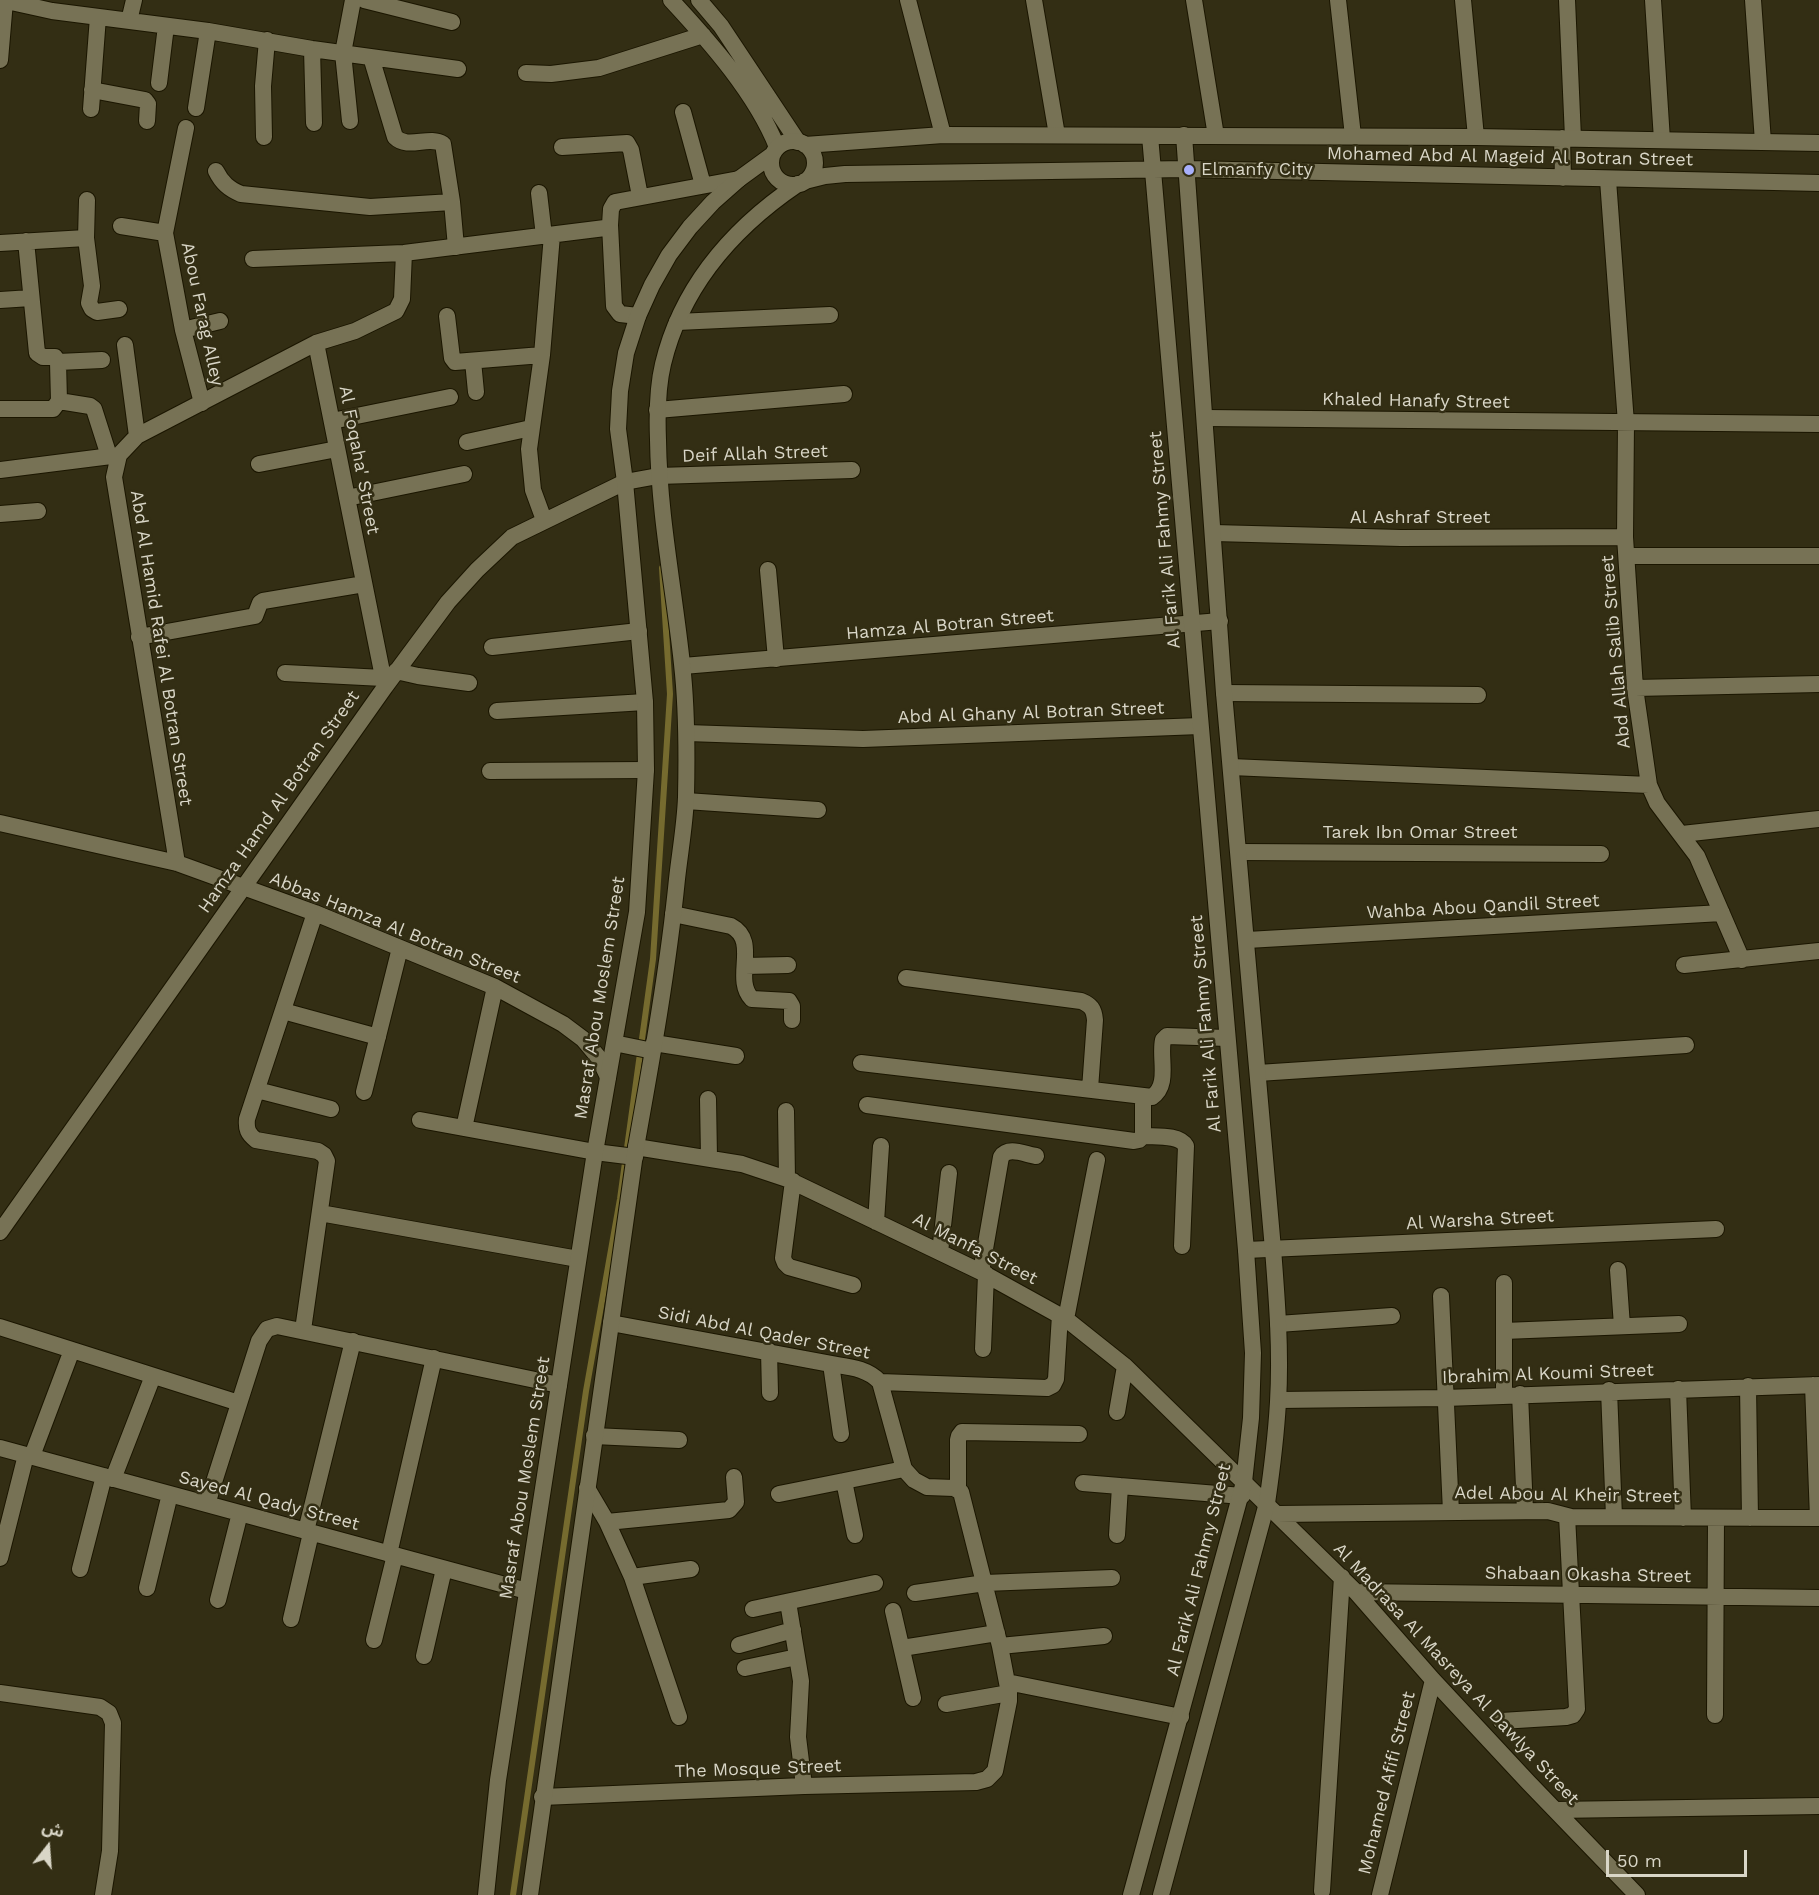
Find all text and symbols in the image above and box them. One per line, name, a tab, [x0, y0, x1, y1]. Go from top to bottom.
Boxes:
street label: Mohamed Abd Al Mageid Al Botran Street	[1327, 143, 1693, 171]
place label: Elmanfy City	[1201, 159, 1313, 181]
marker: Elmanfy City	[1182, 163, 1196, 177]
street label: Abou Farag Alley	[176, 240, 228, 388]
street label: Al Foqaha' Street	[334, 384, 384, 536]
street label: Khaled Hanafy Street	[1322, 389, 1510, 413]
street label: Al Farik Ali Fahmy Street	[1145, 430, 1185, 650]
street label: Deif Allah Street	[682, 441, 828, 467]
street label: Abd Al Hamid Rafei Al Botran Street	[125, 489, 197, 807]
street label: Al Ashraf Street	[1350, 507, 1490, 529]
street label: Abd Allah Salib Street	[1597, 554, 1635, 750]
street label: Hamza Al Botran Street	[845, 605, 1055, 645]
street label: Hamza Hamd Al Botran Street	[194, 687, 364, 917]
street label: Abd Al Ghany Al Botran Street	[897, 698, 1165, 728]
street label: Tarek Ibn Omar Street	[1322, 822, 1518, 844]
street label: Abbas Hamza Al Botran Street	[266, 868, 524, 988]
street label: Masraf Abou Moslem Street	[570, 875, 630, 1121]
street label: Wahba Abou Qandil Street	[1366, 890, 1600, 924]
street label: Al Farik Ali Fahmy Street	[1186, 914, 1226, 1134]
street label: Al Warsha Street	[1405, 1205, 1555, 1235]
street label: Al Manfa Street	[909, 1208, 1041, 1290]
street label: Sidi Abd Al Qader Street	[656, 1302, 872, 1364]
street label: Masraf Abou Moslem Street	[495, 1355, 555, 1601]
street label: Ibrahim Al Koumi Street	[1442, 1360, 1654, 1388]
street label: Al Farik Ali Fahmy Street	[1162, 1461, 1236, 1679]
street label: Sayed Al Qady Street	[176, 1466, 362, 1536]
street label: Adel Abou Al Kheir Street	[1454, 1482, 1680, 1508]
street label: Al Madrasa Al Masreya Al Dawlya Street	[1329, 1539, 1583, 1809]
street label: Shabaan Okasha Street	[1485, 1562, 1691, 1588]
street label: Mohamed Afifi Street	[1354, 1689, 1420, 1877]
street label: The Mosque Street	[674, 1755, 842, 1783]
north arrow	[18, 1817, 78, 1877]
text: ش	[40, 1817, 67, 1842]
scale bar	[1609, 1838, 1750, 1876]
text: 50 m	[1617, 1850, 1662, 1871]

